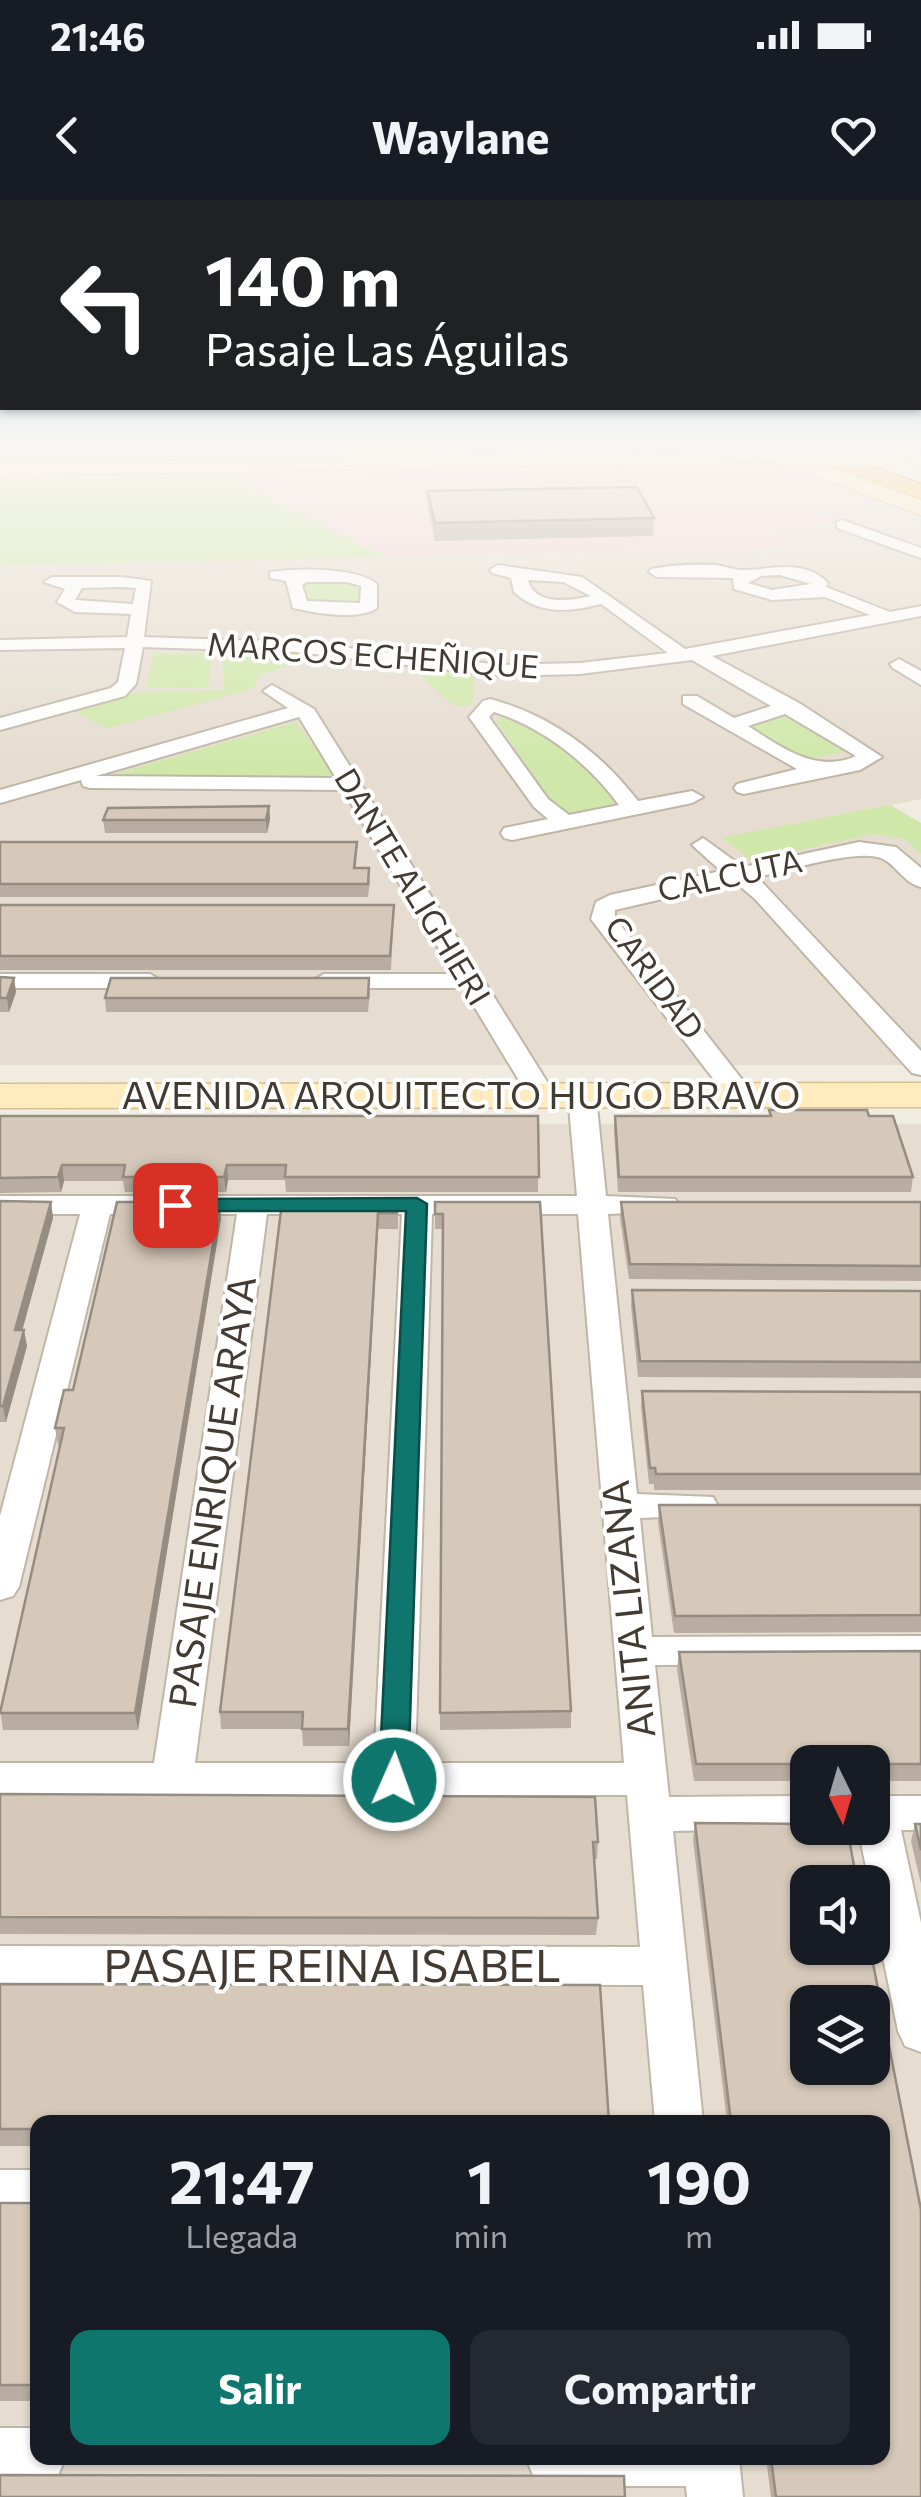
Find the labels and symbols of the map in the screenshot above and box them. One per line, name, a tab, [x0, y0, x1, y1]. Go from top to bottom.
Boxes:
street label: MARCOS ECHEÑIQUE	[206, 622, 540, 686]
street label: DANTE ALIGHIERI	[327, 760, 500, 1012]
street label: CALCUTA	[654, 839, 806, 909]
street label: CARIDAD	[598, 907, 714, 1046]
street label: AVENIDA ARQUITECTO HUGO BRAVO	[122, 1070, 800, 1117]
pin	[133, 1163, 218, 1248]
street label: PASAJE ENRIQUE ARAYA	[157, 1273, 264, 1711]
street label: ANITA LIZANA	[590, 1478, 663, 1741]
position arrow	[342, 1728, 446, 1832]
north arrow	[790, 1745, 890, 1845]
street label: PASAJE REINA ISABEL	[103, 1936, 561, 1991]

